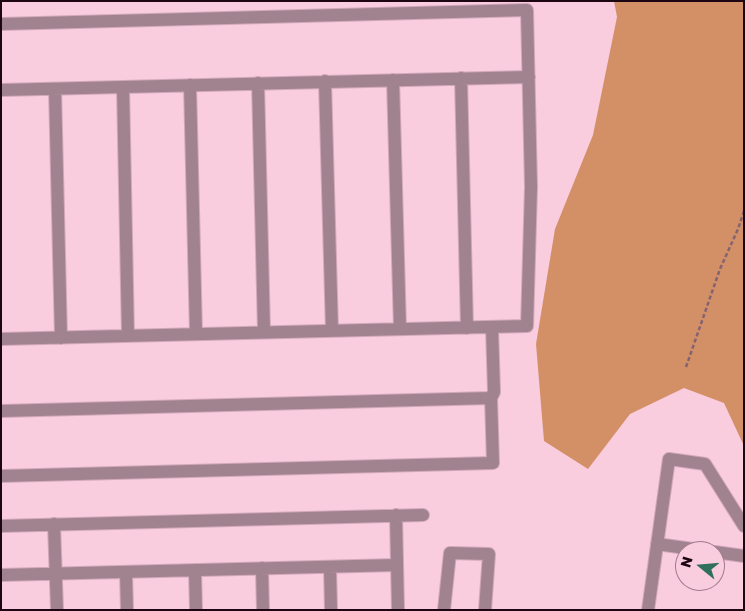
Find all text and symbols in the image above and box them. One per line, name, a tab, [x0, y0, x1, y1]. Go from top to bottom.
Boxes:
north arrow	[675, 541, 725, 591]
text: N	[676, 554, 696, 569]

